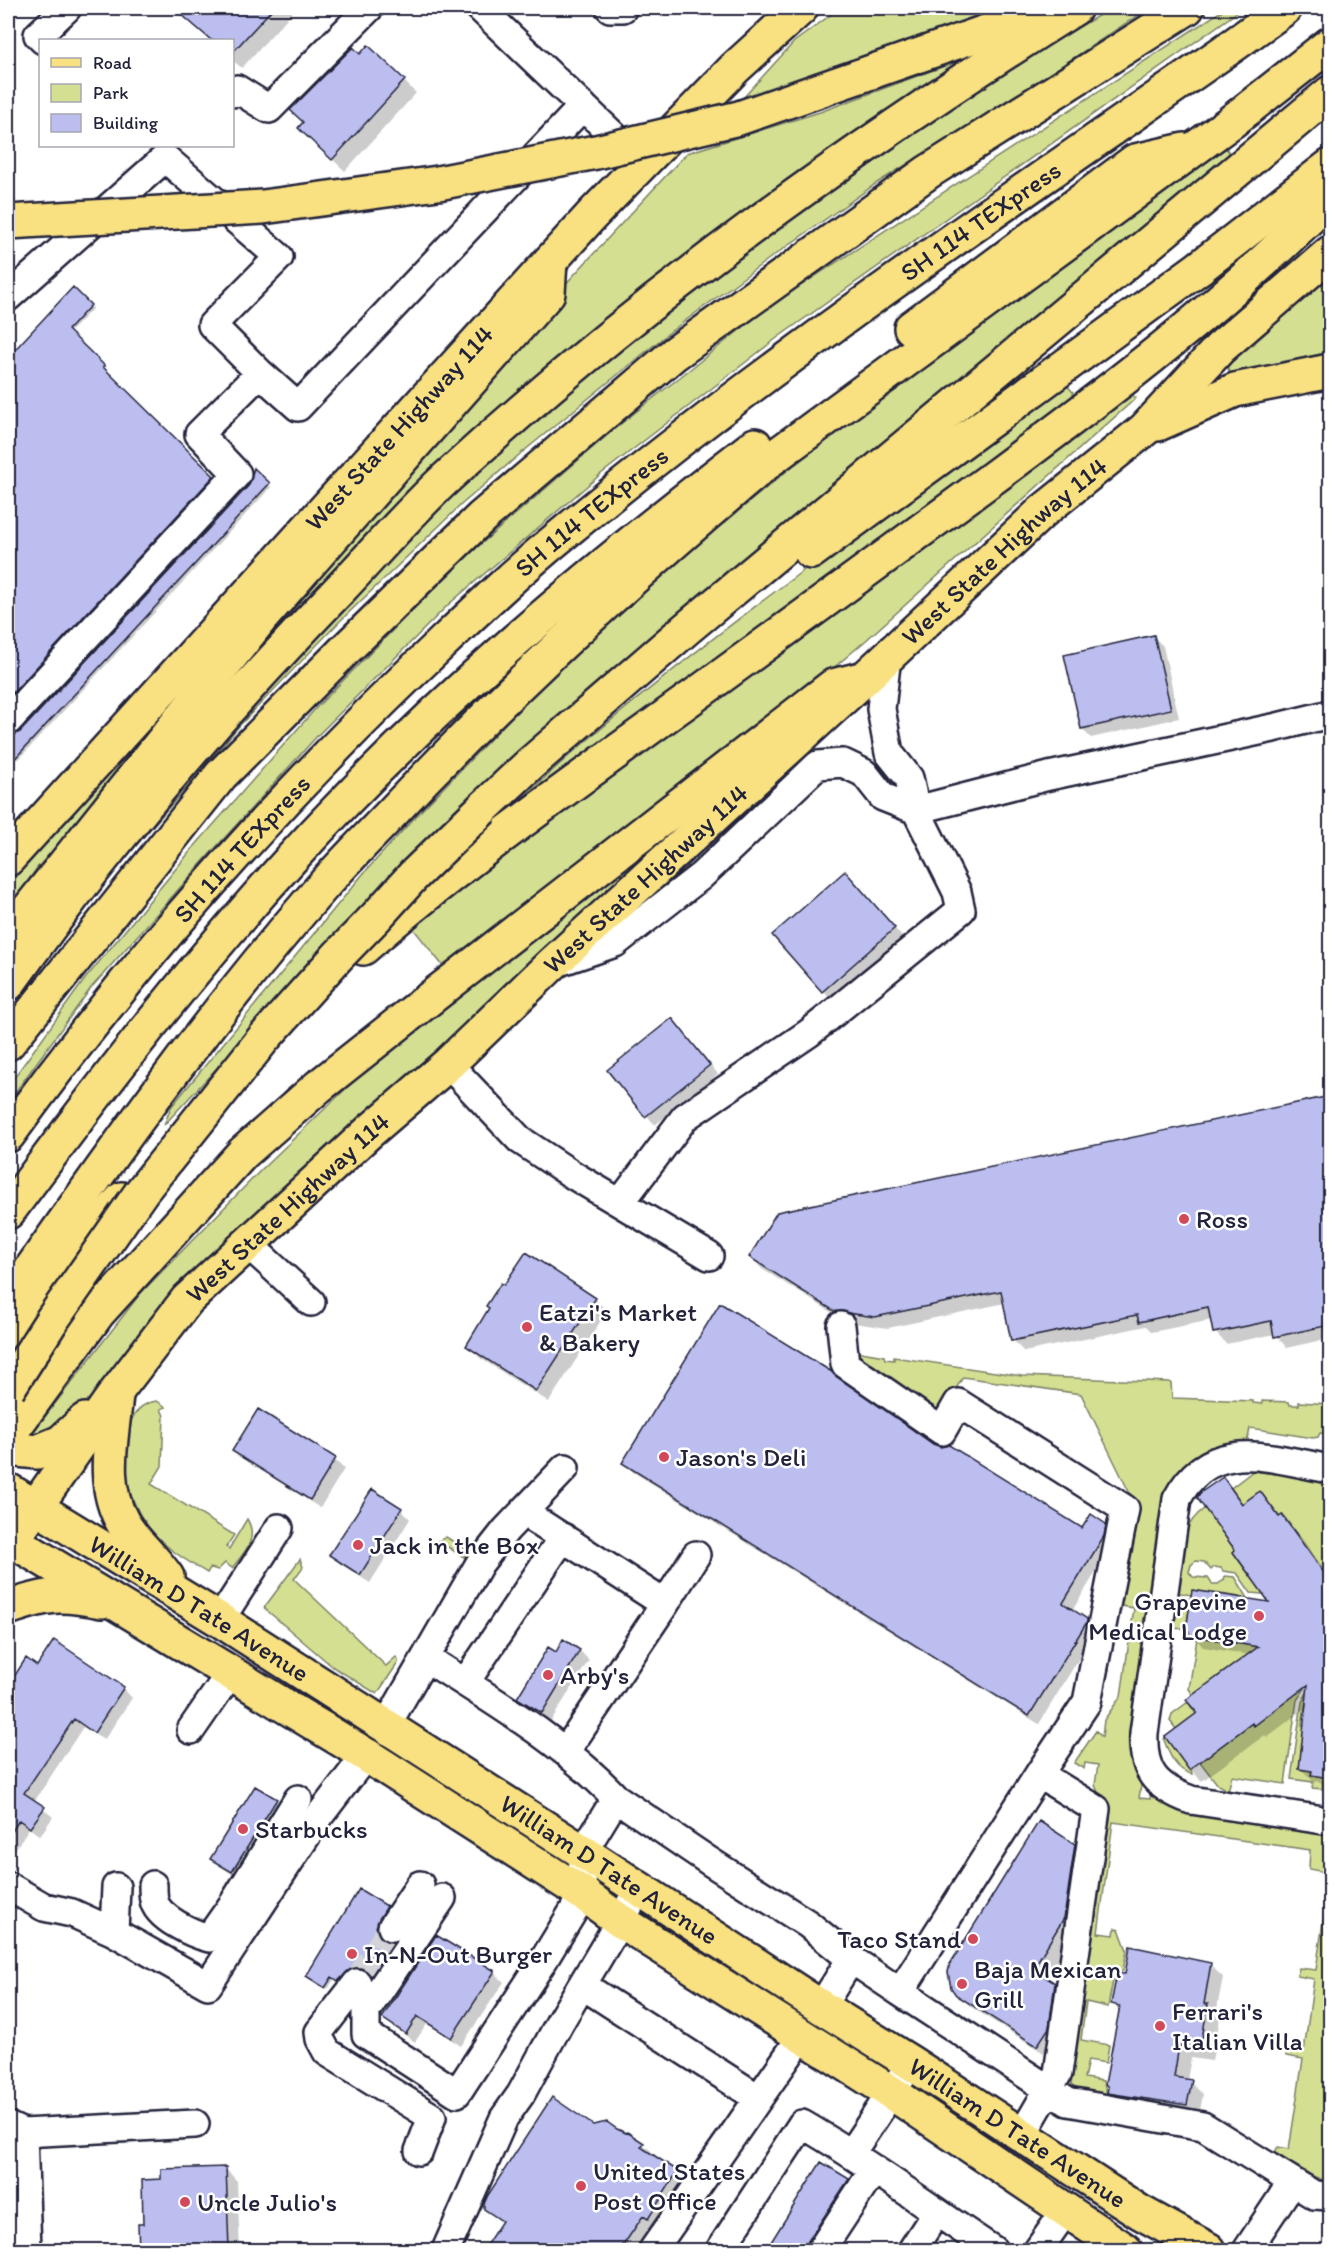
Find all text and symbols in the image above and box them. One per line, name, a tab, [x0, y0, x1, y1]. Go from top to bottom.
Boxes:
legend	[39, 39, 234, 147]
text: Road	[93, 52, 132, 74]
text: Park	[93, 82, 128, 104]
text: Building	[93, 112, 159, 134]
street label: SH 114 TEXpress	[894, 154, 1067, 288]
street label: West State Highway 114	[298, 318, 501, 537]
street label: SH 114 TEXpress	[508, 440, 675, 584]
street label: West State Highway 114	[894, 450, 1114, 652]
street label: SH 114 TEXpress	[167, 768, 317, 929]
street label: West State Highway 114	[536, 777, 755, 980]
street label: West State Highway 114	[179, 1105, 397, 1309]
place label: Ross	[1196, 1203, 1248, 1235]
marker: Ross	[1177, 1212, 1191, 1226]
place label: Eatzi's Market & Bakery	[539, 1296, 697, 1358]
marker: Eatzi's Market & Bakery	[520, 1320, 534, 1334]
place label: Jason's Deli	[676, 1441, 807, 1473]
marker: Jason's Deli	[657, 1450, 671, 1464]
street label: William D Tate Avenue	[83, 1528, 315, 1689]
place label: Jack in the Box	[370, 1529, 539, 1561]
marker: Jack in the Box	[351, 1538, 365, 1552]
place label: Grapevine Medical Lodge	[1088, 1585, 1247, 1647]
marker: Grapevine Medical Lodge	[1252, 1609, 1266, 1623]
place label: Arby's	[560, 1659, 629, 1691]
marker: Arby's	[541, 1668, 555, 1682]
street label: William D Tate Avenue	[494, 1787, 724, 1952]
place label: Starbucks	[255, 1813, 368, 1845]
marker: Starbucks	[236, 1822, 250, 1836]
place label: Taco Stand	[837, 1923, 962, 1955]
marker: Taco Stand	[966, 1932, 980, 1946]
place label: In-N-Out Burger	[364, 1938, 552, 1970]
marker: In-N-Out Burger	[345, 1947, 359, 1961]
place label: Baja Mexican Grill	[974, 1953, 1122, 2015]
marker: Baja Mexican Grill	[955, 1977, 969, 1991]
place label: Ferrari's Italian Villa	[1172, 1995, 1303, 2057]
marker: Ferrari's Italian Villa	[1153, 2019, 1167, 2033]
street label: William D Tate Avenue	[903, 2050, 1133, 2215]
place label: United States Post Office	[593, 2155, 745, 2217]
marker: United States Post Office	[574, 2179, 588, 2193]
place label: Uncle Julio's	[197, 2186, 337, 2218]
marker: Uncle Julio's	[178, 2195, 192, 2209]

